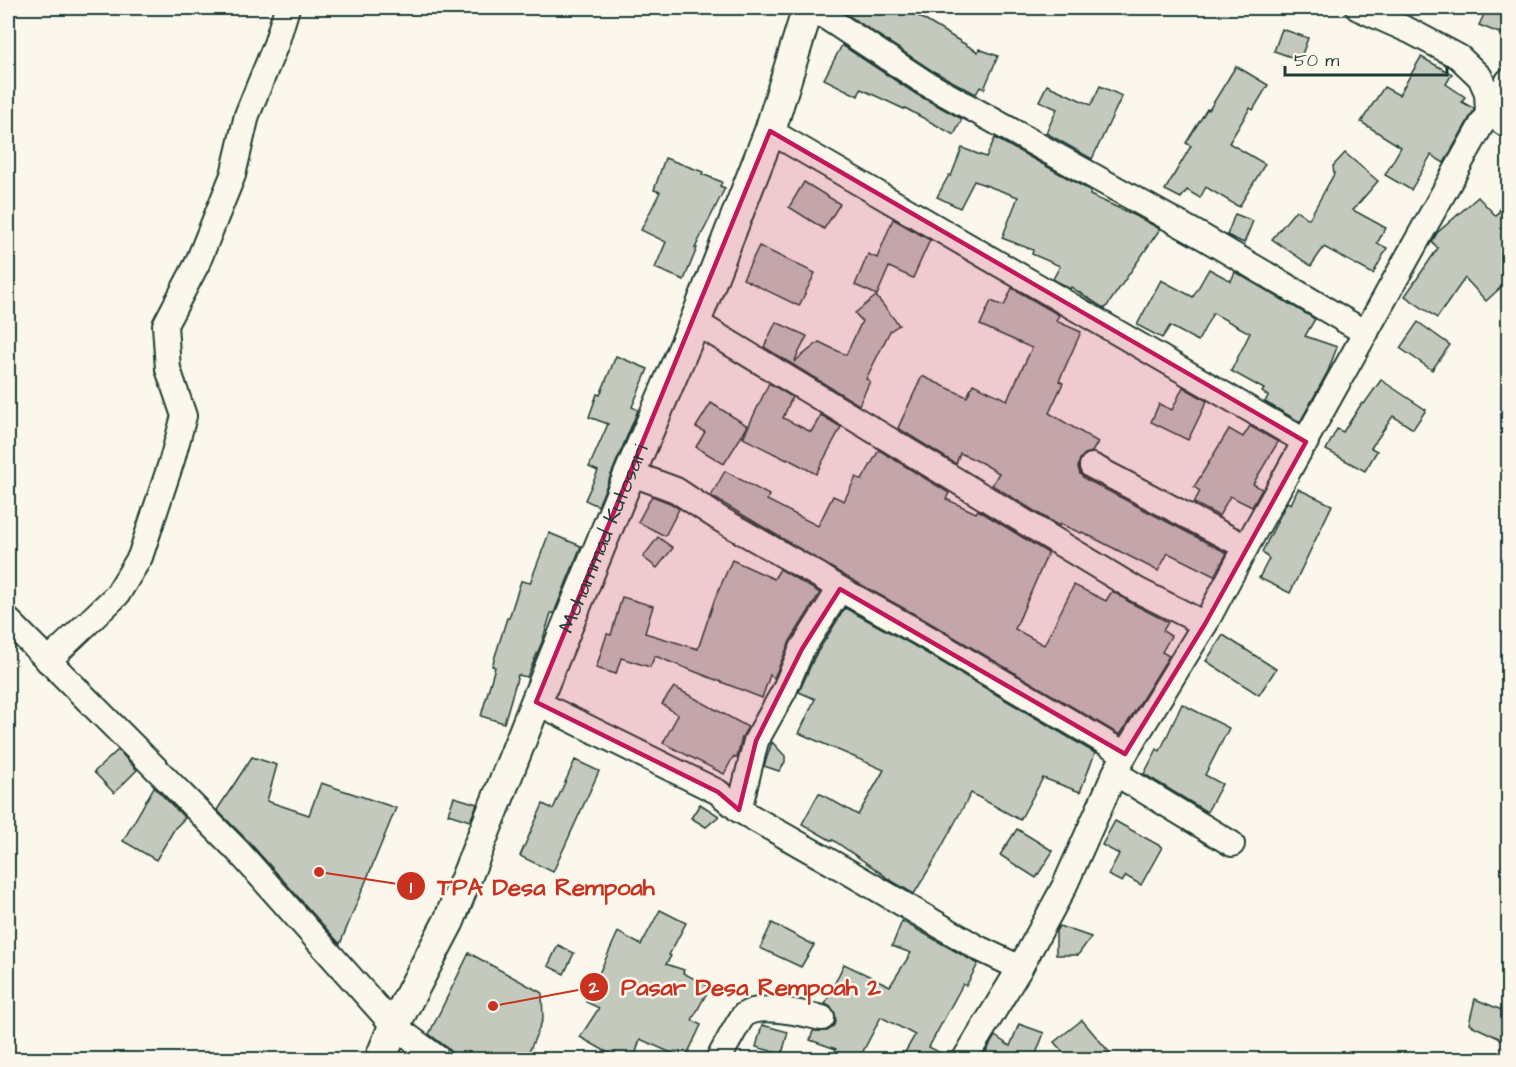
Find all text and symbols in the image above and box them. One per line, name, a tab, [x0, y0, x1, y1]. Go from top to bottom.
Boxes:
scale bar	[1285, 39, 1447, 77]
text: 50 m	[1294, 48, 1339, 73]
street label: Mohammad Kutosari	[551, 439, 656, 637]
callout: TPA Desa Rempoah	[396, 865, 667, 907]
text: TPA Desa Rempoah	[436, 871, 656, 905]
text: 1	[410, 875, 413, 900]
callout: Pasar Desa Rempoah 2	[579, 966, 893, 1008]
text: Pasar Desa Rempoah 2	[621, 971, 881, 1005]
text: 2	[588, 975, 600, 1000]

